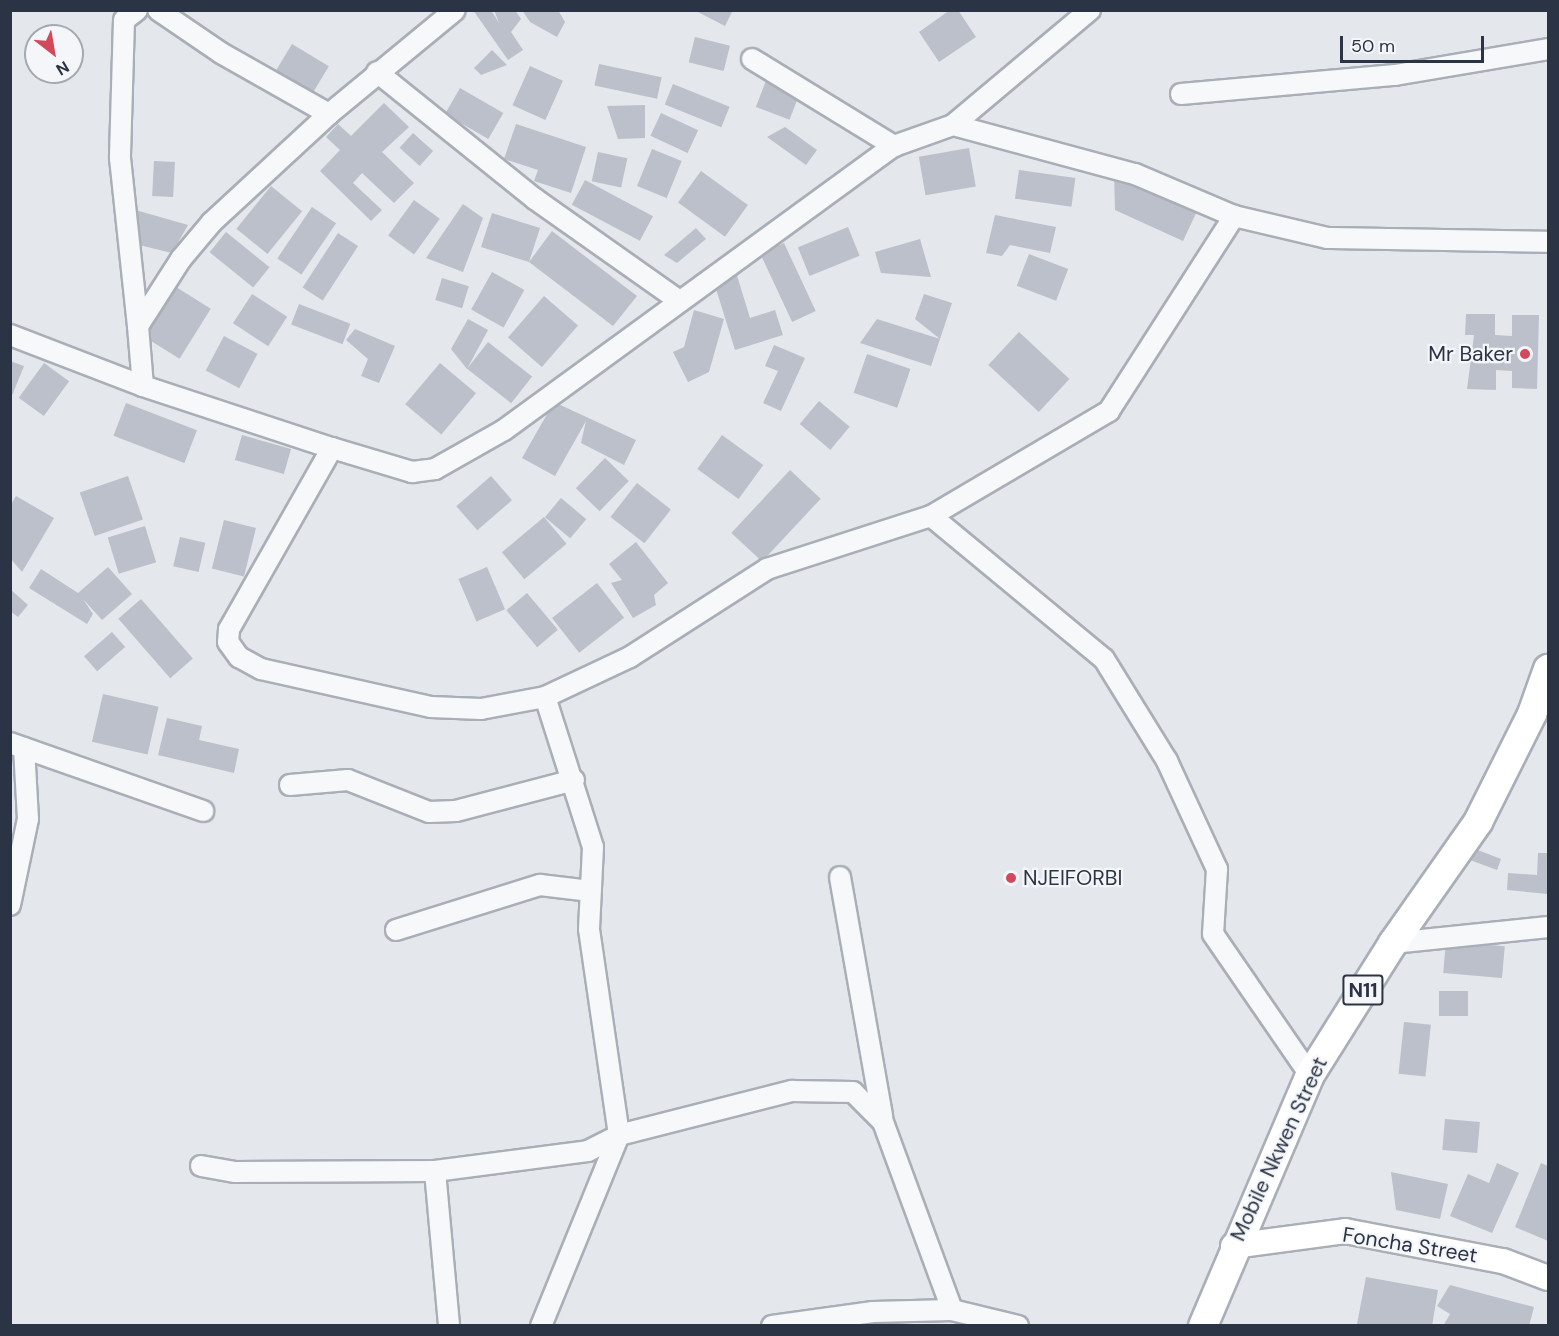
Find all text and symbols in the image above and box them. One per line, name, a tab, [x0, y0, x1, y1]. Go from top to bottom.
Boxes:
north arrow	[24, 24, 84, 84]
scale bar	[1343, 24, 1487, 62]
text: 50 m	[1351, 34, 1395, 58]
text: N	[52, 56, 73, 80]
place label: Mr Baker	[1428, 341, 1513, 367]
marker: Mr Baker	[1518, 347, 1532, 361]
place label: NJEIFORBI	[1023, 865, 1122, 891]
marker: NJEIFORBI	[1004, 871, 1018, 885]
road number: N11	[1342, 973, 1384, 1007]
street label: Mobile Nkwen Street	[1225, 1053, 1333, 1245]
street label: Foncha Street	[1341, 1222, 1479, 1268]

